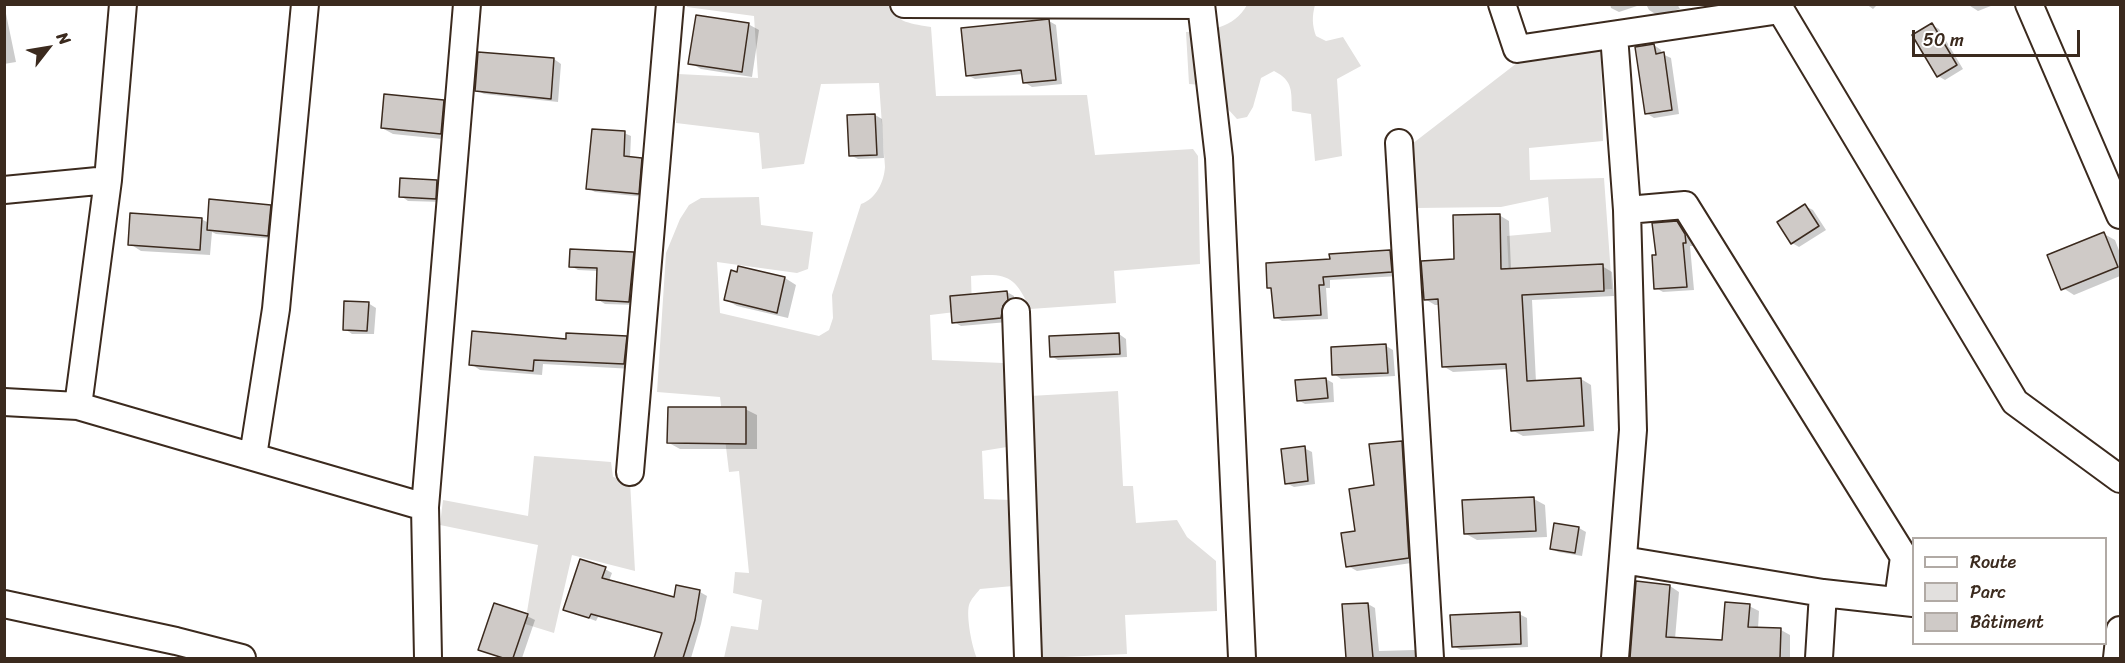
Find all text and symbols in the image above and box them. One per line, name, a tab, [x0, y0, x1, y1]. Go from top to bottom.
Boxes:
north arrow	[18, 18, 78, 78]
scale bar	[1915, 18, 2083, 56]
text: 50 m	[1923, 24, 1964, 56]
text: N	[49, 26, 79, 51]
legend	[1912, 537, 2107, 645]
text: Route	[1970, 546, 2016, 578]
text: Parc	[1970, 576, 2006, 608]
text: Bâtiment	[1970, 606, 2044, 638]

